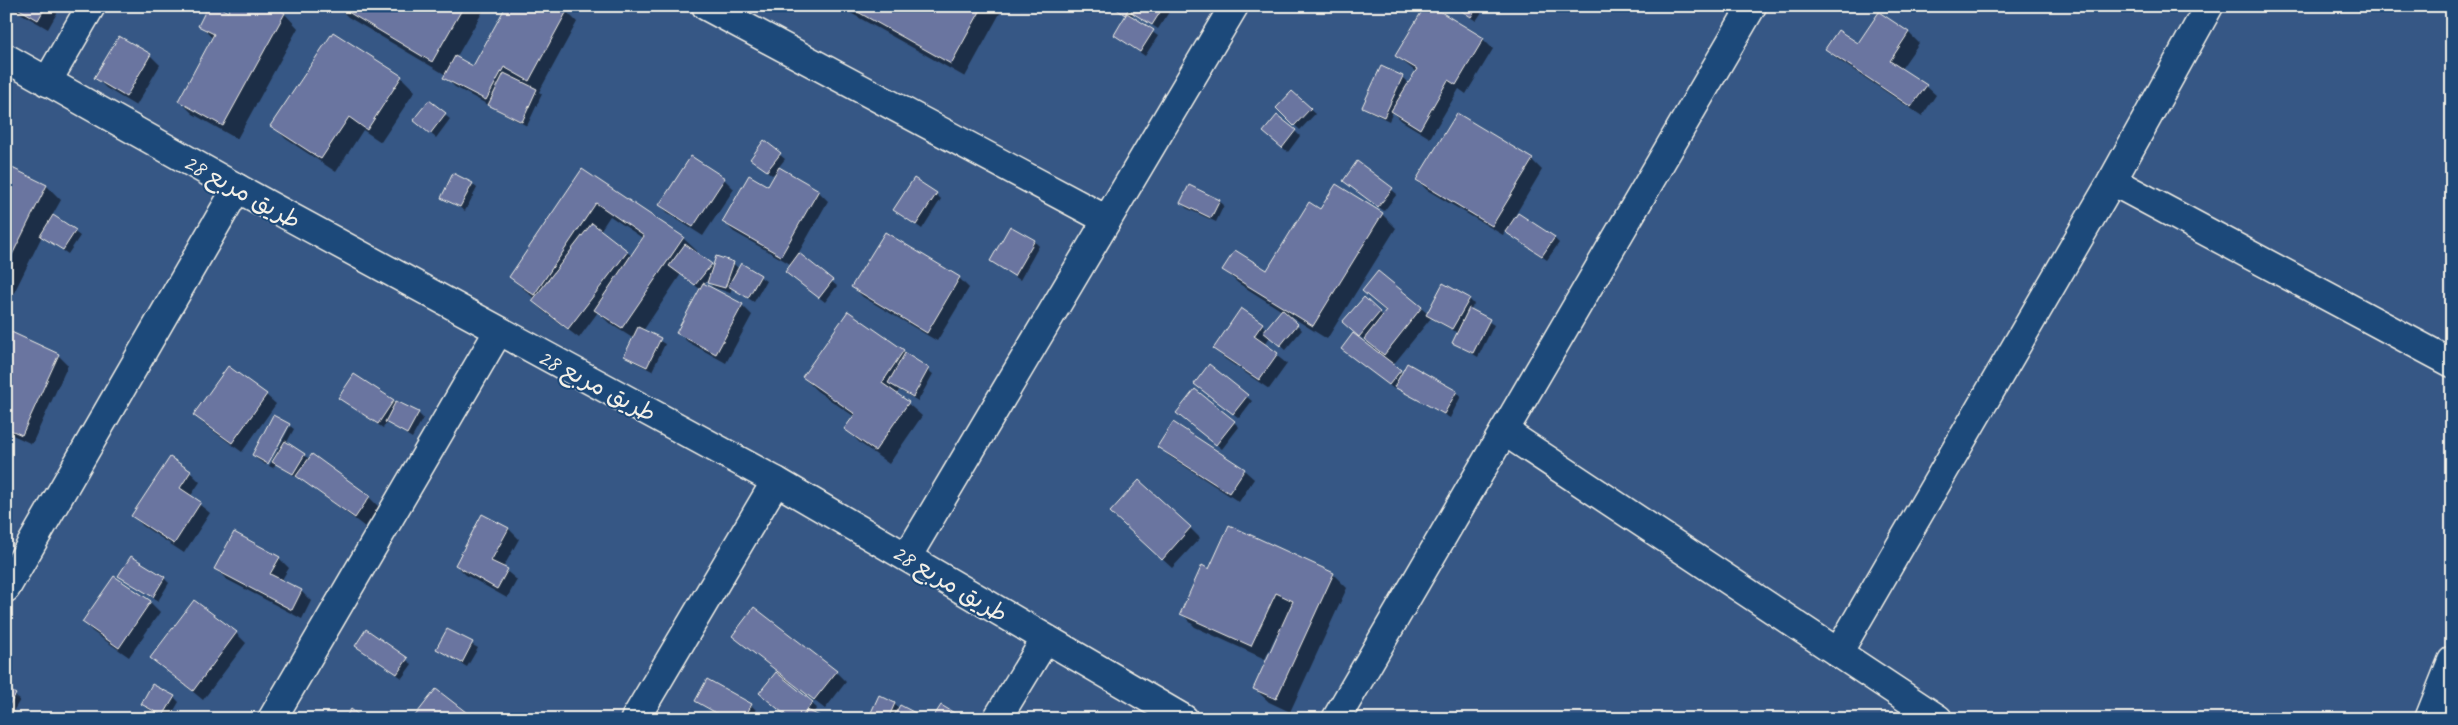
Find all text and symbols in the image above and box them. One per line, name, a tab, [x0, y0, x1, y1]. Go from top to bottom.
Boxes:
street label: طريق مربع 28	[177, 146, 306, 237]
street label: طريق مربع 28	[532, 341, 661, 430]
street label: طريق مربع 28	[886, 537, 1013, 631]

